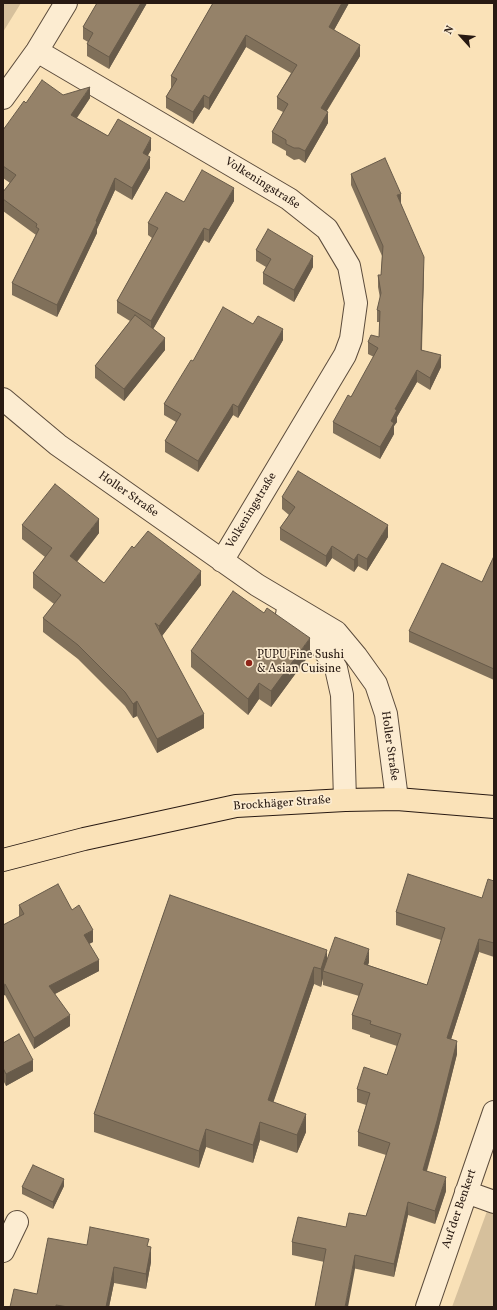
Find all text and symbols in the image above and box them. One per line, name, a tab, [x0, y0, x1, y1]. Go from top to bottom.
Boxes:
north arrow	[441, 16, 481, 56]
text: N	[441, 23, 458, 37]
street label: Volkeningstraße	[222, 155, 302, 213]
street label: Holler Straße	[95, 469, 161, 521]
street label: Volkeningstraße	[224, 470, 280, 552]
place label: PUPU Fine Sushi & Asian Cuisine	[257, 649, 344, 677]
marker: PUPU Fine Sushi & Asian Cuisine	[244, 658, 254, 668]
street label: Holler Straße	[377, 710, 401, 782]
street label: Brockhäger Straße	[233, 793, 331, 815]
street label: Auf der Benkert	[440, 1167, 480, 1251]

